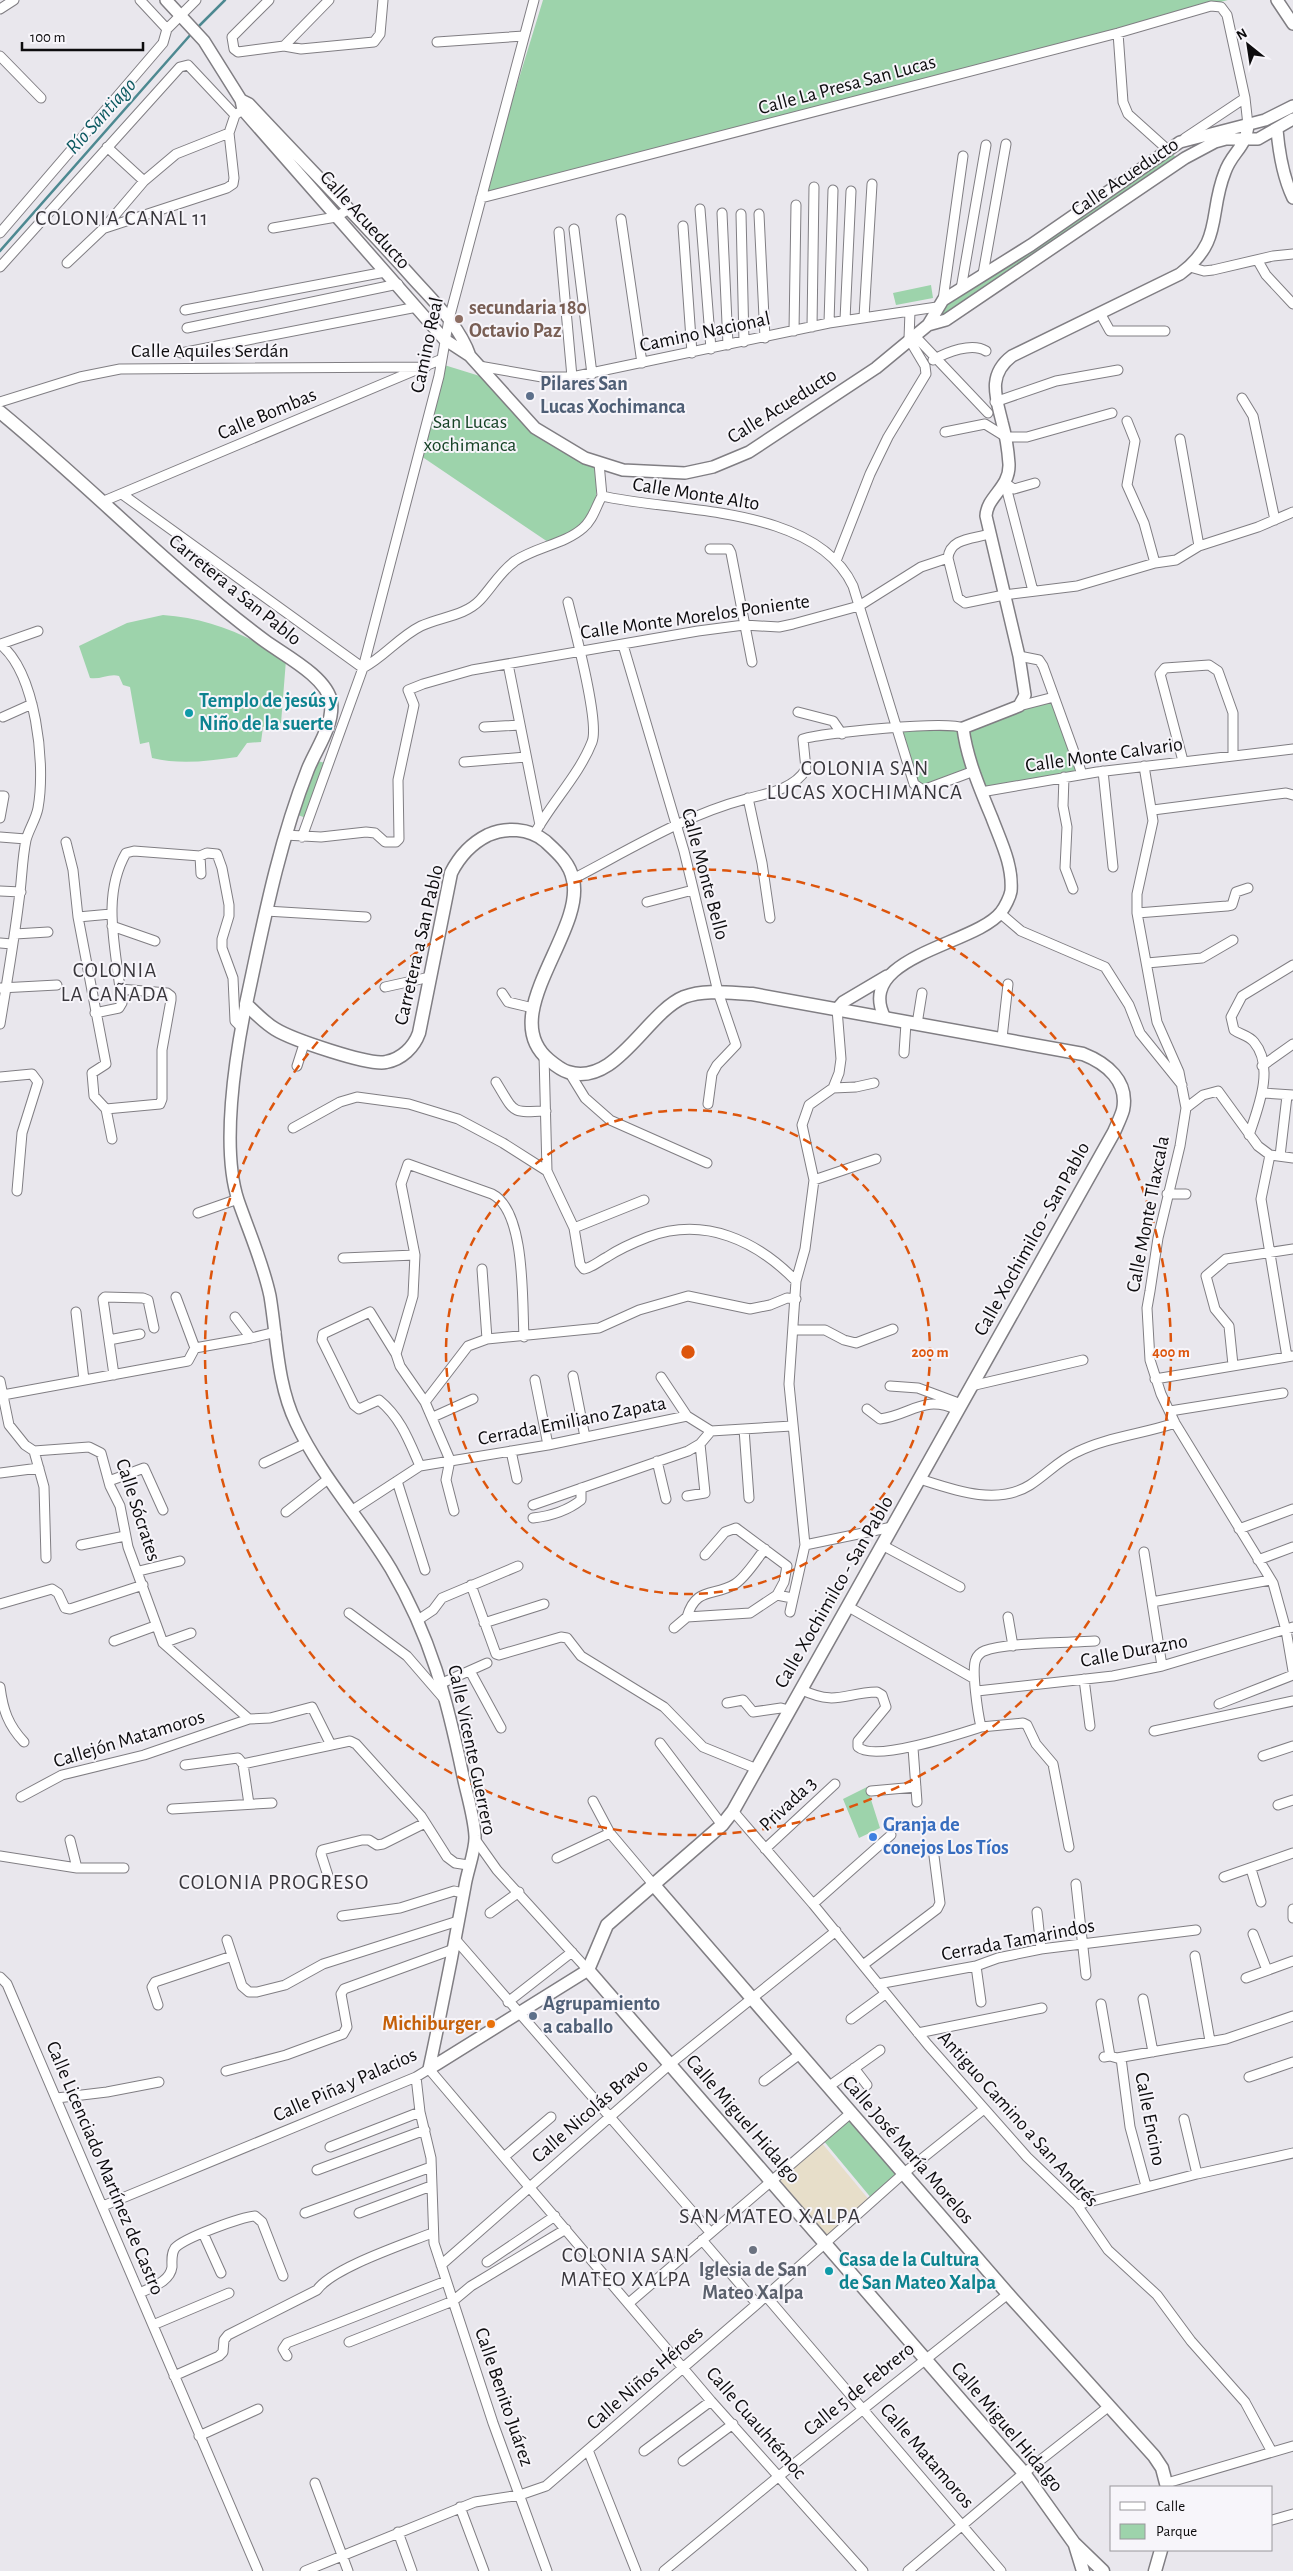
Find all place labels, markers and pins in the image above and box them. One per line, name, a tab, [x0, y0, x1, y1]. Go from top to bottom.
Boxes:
place label: secundaria 180 Octavio Paz	[469, 298, 587, 341]
marker: secundaria 180 Octavio Paz	[453, 313, 465, 325]
place label: Pilares San Lucas Xochimanca	[540, 374, 686, 417]
marker: Pilares San Lucas Xochimanca	[524, 390, 536, 402]
place label: Templo de jesús y Niño de la suerte	[199, 691, 338, 734]
marker: Templo de jesús y Niño de la suerte	[183, 707, 195, 719]
centre of rings	[679, 1343, 697, 1361]
place label: Granja de conejos Los Tíos	[883, 1815, 1009, 1858]
marker: Granja de conejos Los Tíos	[867, 1831, 879, 1843]
place label: Agrupamiento a caballo	[543, 1994, 660, 2037]
marker: Agrupamiento a caballo	[527, 2010, 539, 2022]
place label: Michiburger	[382, 2014, 481, 2034]
marker: Michiburger	[485, 2018, 497, 2030]
marker: Iglesia de San Mateo Xalpa	[747, 2244, 759, 2256]
place label: Casa de la Cultura de San Mateo Xalpa	[839, 2250, 996, 2293]
place label: Iglesia de San Mateo Xalpa	[699, 2260, 807, 2303]
marker: Casa de la Cultura de San Mateo Xalpa	[823, 2265, 835, 2277]

